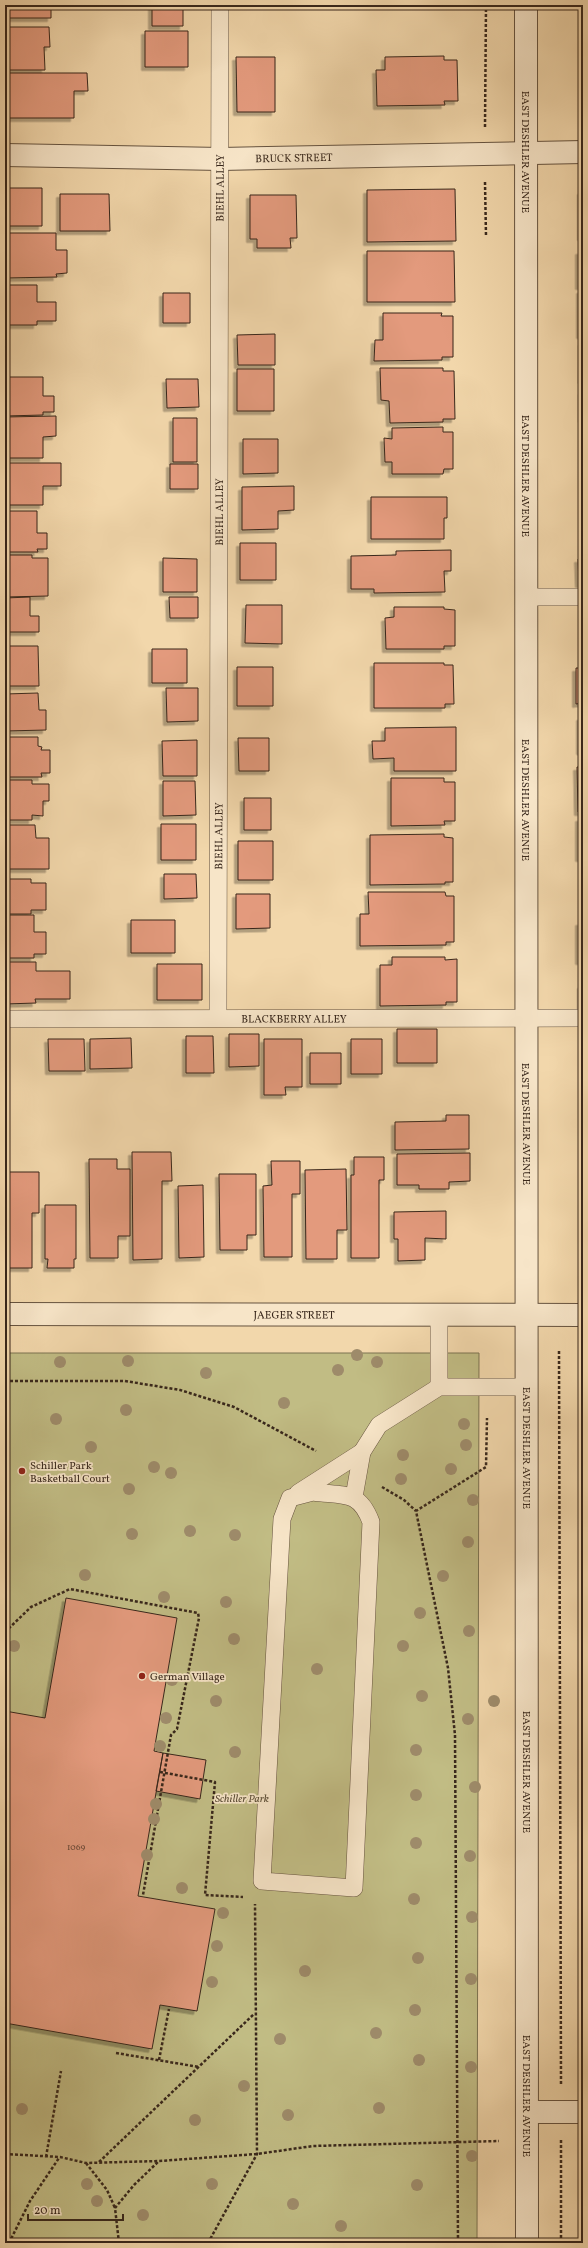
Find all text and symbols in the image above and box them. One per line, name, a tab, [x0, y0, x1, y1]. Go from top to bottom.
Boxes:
street label: EAST DESHLER AVENUE	[517, 91, 532, 214]
street label: BRUCK STREET	[255, 151, 333, 167]
street label: BIEHL ALLEY	[214, 154, 229, 222]
street label: EAST DESHLER AVENUE	[517, 415, 532, 538]
street label: BIEHL ALLEY	[213, 478, 228, 546]
street label: EAST DESHLER AVENUE	[517, 739, 532, 862]
street label: BIEHL ALLEY	[212, 802, 227, 870]
street label: BLACKBERRY ALLEY	[241, 1012, 347, 1028]
street label: EAST DESHLER AVENUE	[517, 1063, 533, 1186]
street label: JAEGER STREET	[253, 1308, 335, 1324]
street label: EAST DESHLER AVENUE	[518, 1387, 533, 1510]
place label: Schiller Park Basketball Court	[30, 1459, 110, 1487]
marker: Schiller Park Basketball Court	[17, 1466, 27, 1476]
place label: German Village	[150, 1670, 225, 1685]
marker: German Village	[137, 1671, 147, 1681]
street label: EAST DESHLER AVENUE	[518, 1711, 533, 1834]
park label: Schiller Park	[215, 1792, 269, 1807]
house number: 1069	[67, 1841, 85, 1854]
street label: EAST DESHLER AVENUE	[518, 2035, 533, 2158]
scale bar	[28, 2196, 123, 2222]
text: 20 m	[34, 2203, 61, 2219]

